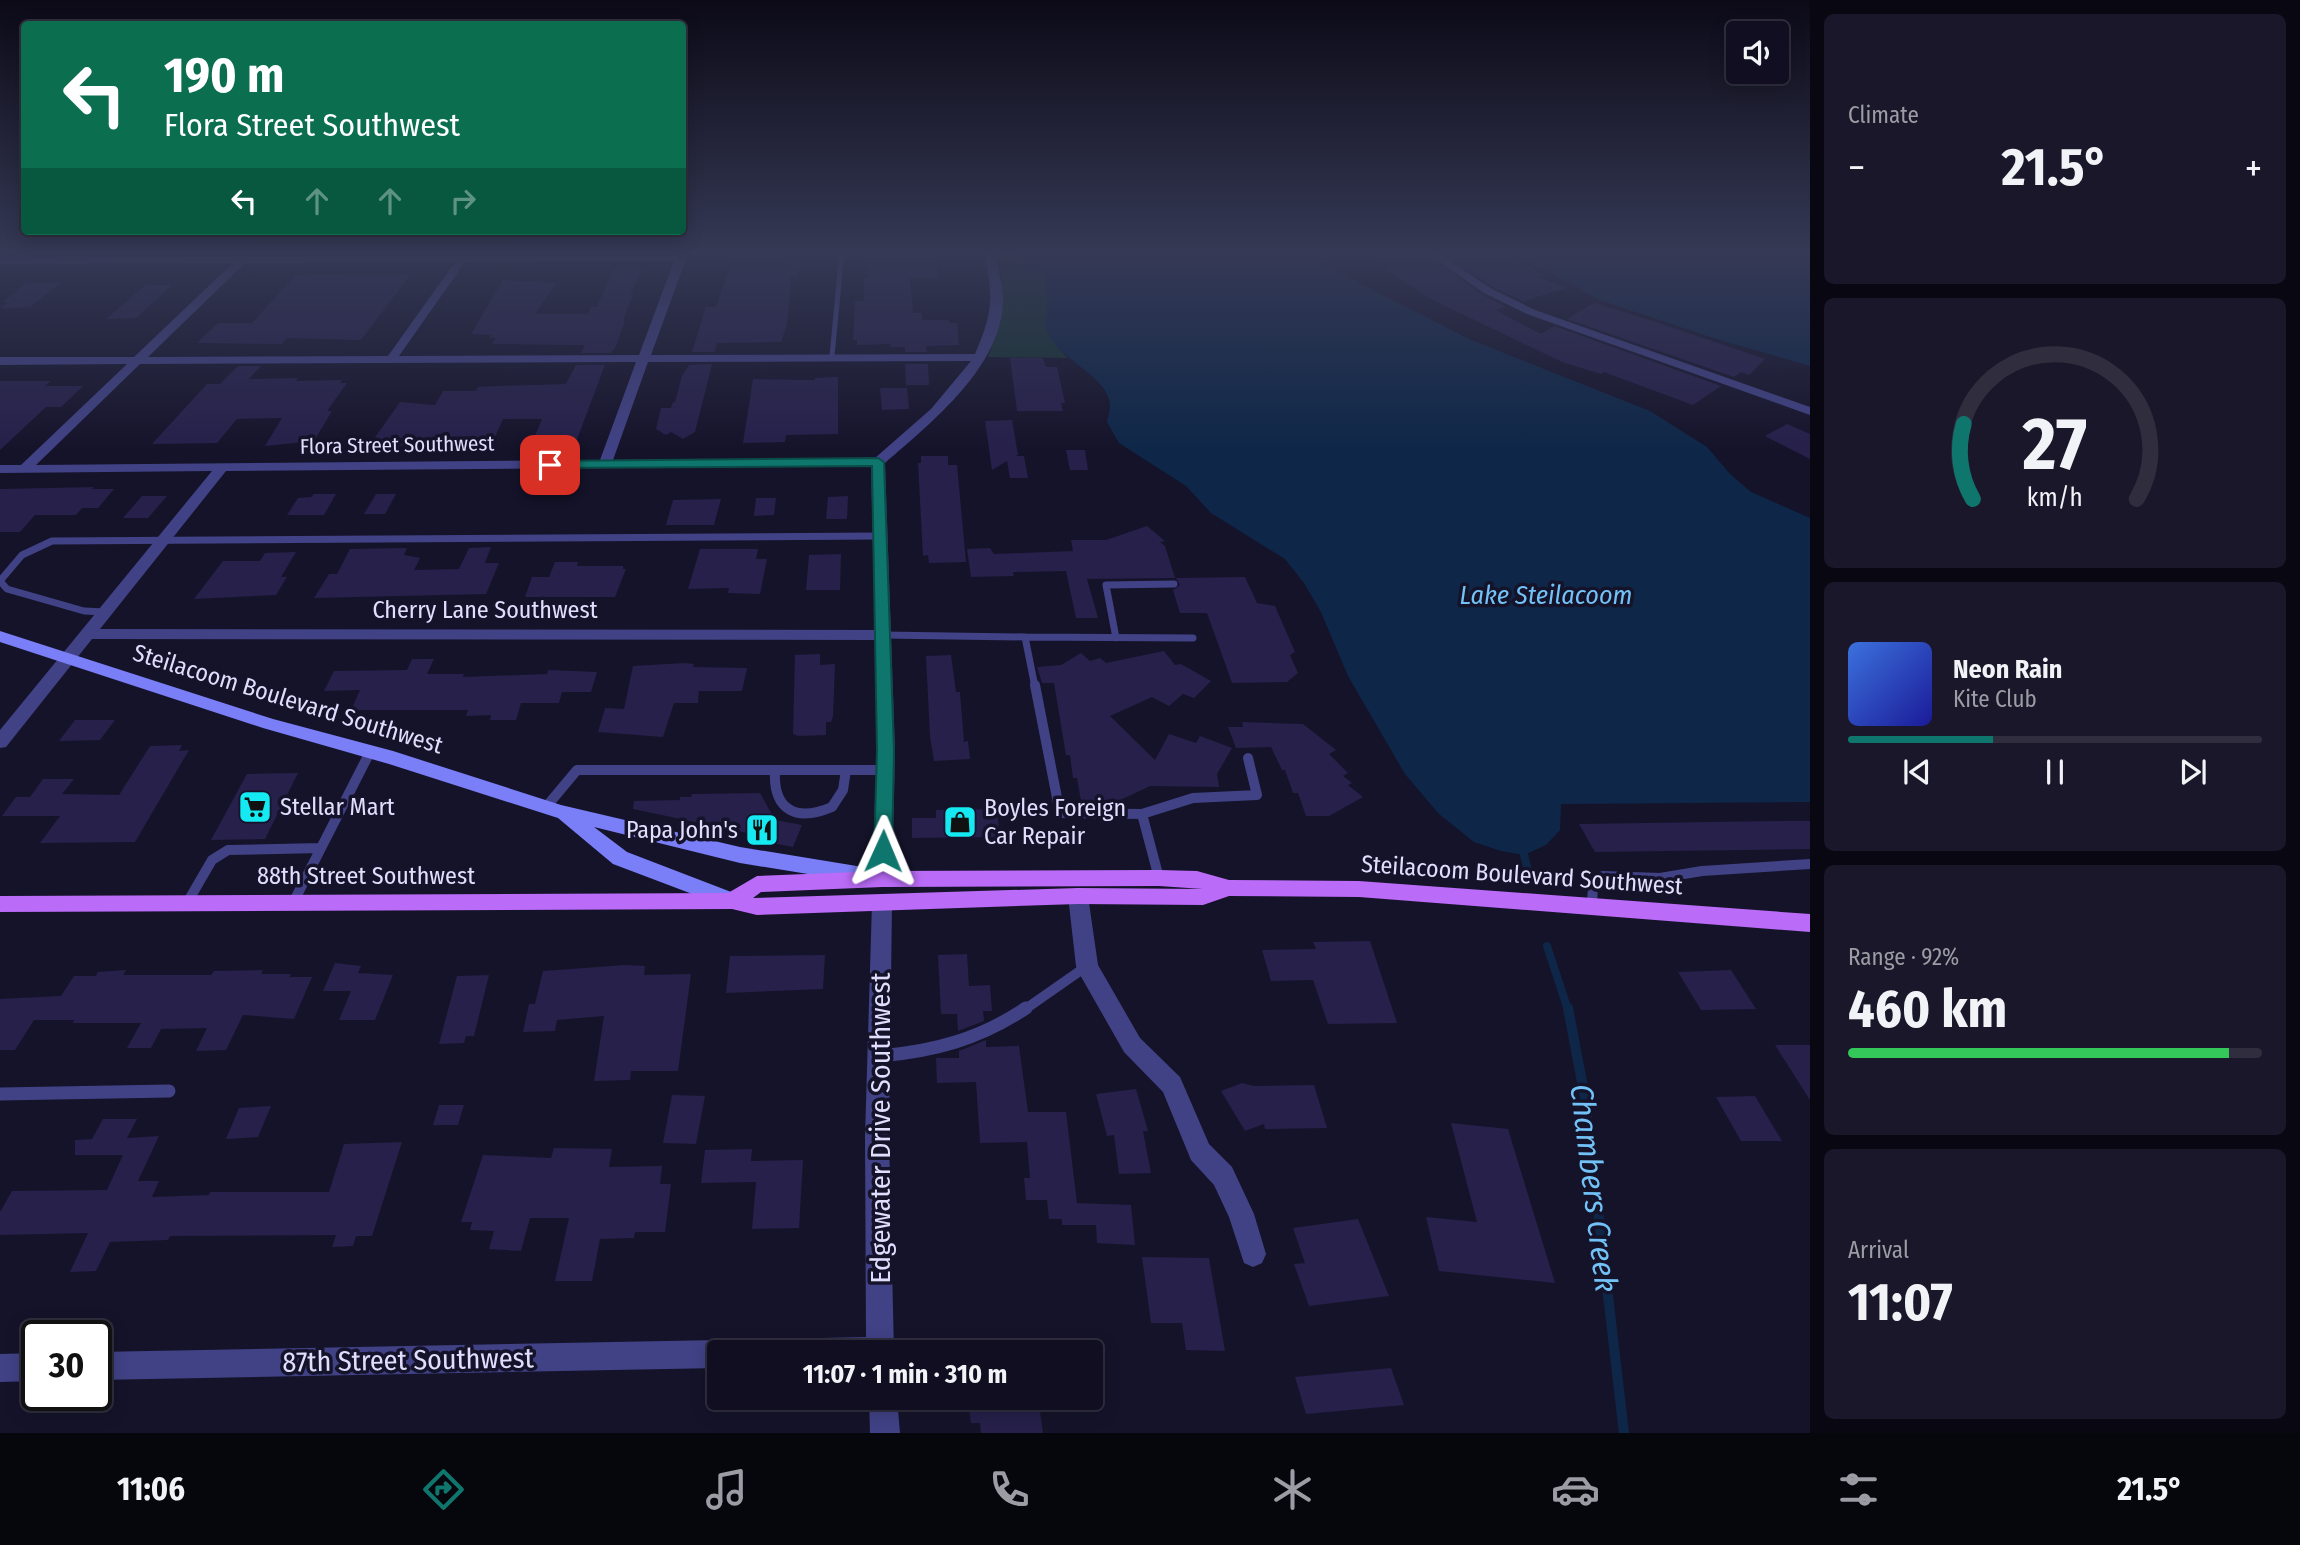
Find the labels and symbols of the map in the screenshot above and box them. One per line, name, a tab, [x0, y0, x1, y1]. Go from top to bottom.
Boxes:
street label: Flora Street Southwest	[300, 430, 494, 460]
pin	[520, 435, 580, 495]
water label: Lake Steilacoom	[1460, 580, 1632, 611]
street label: Cherry Lane Southwest	[372, 596, 598, 624]
street label: Steilacoom Boulevard Southwest	[130, 638, 446, 760]
supermarket icon: Stellar Mart	[236, 788, 274, 826]
place label: Stellar Mart	[280, 793, 395, 821]
place label: Boyles Foreign Car Repair	[984, 794, 1126, 850]
shop icon: Boyles Foreign Car Repair	[941, 803, 979, 841]
restaurant icon: Papa John's	[743, 811, 781, 849]
position arrow	[846, 814, 920, 888]
place label: Papa John's	[626, 816, 738, 844]
street label: Steilacoom Boulevard Southwest	[1360, 850, 1684, 900]
street label: 88th Street Southwest	[257, 862, 475, 890]
street label: Edgewater Drive Southwest	[864, 972, 897, 1284]
water label: Chambers Creek	[1562, 1082, 1626, 1294]
speed limit sign: 30	[21, 1320, 112, 1411]
street label: 87th Street Southwest	[282, 1341, 535, 1379]

